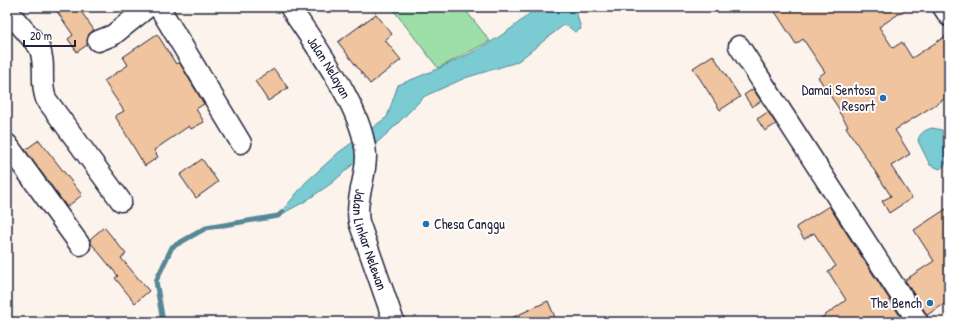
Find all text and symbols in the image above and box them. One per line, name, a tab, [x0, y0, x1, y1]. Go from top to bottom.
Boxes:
scale bar	[24, 22, 75, 48]
text: 20 m	[30, 27, 52, 44]
street label: Jalan Nelayan	[303, 32, 356, 101]
place label: Damai Sentosa Resort	[802, 80, 876, 115]
marker: Damai Sentosa Resort	[878, 93, 888, 103]
street label: Jalan Linkar Nelewan	[349, 187, 392, 293]
place label: Chesa Canggu	[434, 214, 505, 234]
marker: Chesa Canggu	[421, 219, 431, 229]
place label: The Bench	[870, 293, 922, 312]
marker: The Bench	[925, 298, 935, 308]

